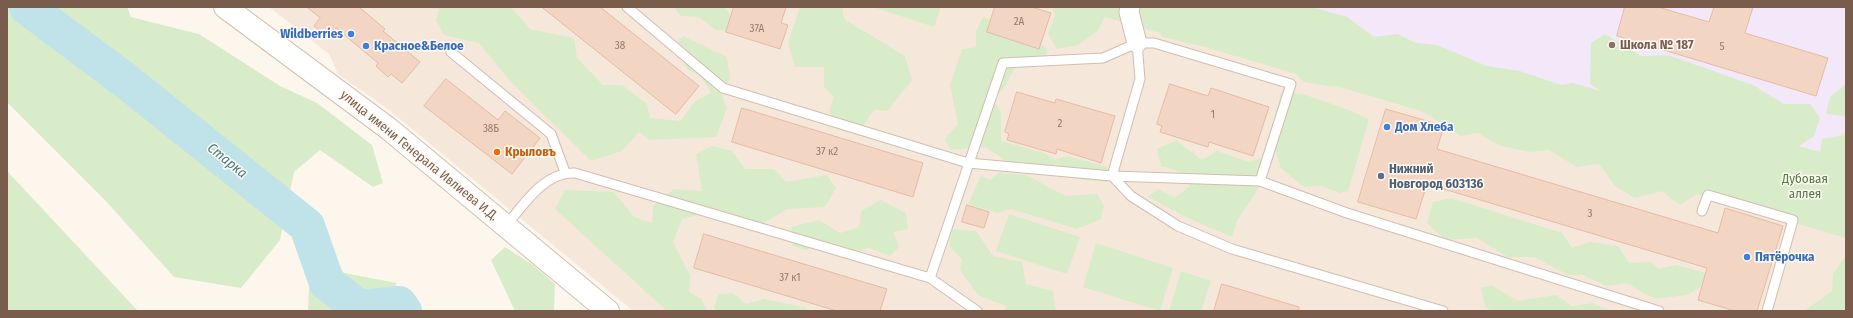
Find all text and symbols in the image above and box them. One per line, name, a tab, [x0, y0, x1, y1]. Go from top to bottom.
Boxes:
house number: 2А	[1014, 15, 1024, 29]
house number: 37А	[750, 22, 764, 36]
place label: Wildberries	[280, 26, 343, 42]
marker: Wildberries	[346, 29, 356, 39]
place label: Школа № 187	[1620, 37, 1693, 53]
place label: Красное&Белое	[374, 38, 464, 54]
house number: 38	[615, 39, 625, 53]
marker: Школа № 187	[1607, 40, 1617, 50]
house number: 5	[1719, 40, 1725, 54]
marker: Красное&Белое	[361, 41, 371, 51]
street label: улица имени Генерала Ивлиева И.Д.	[337, 87, 501, 225]
house number: 1	[1211, 108, 1215, 122]
house number: 2	[1058, 117, 1062, 131]
place label: Дом Хлеба	[1395, 119, 1454, 135]
house number: 38Б	[483, 122, 499, 136]
marker: Дом Хлеба	[1382, 122, 1392, 132]
water label: Старка	[204, 140, 250, 182]
place label: Крыловъ	[505, 144, 556, 160]
house number: 37 к2	[816, 145, 838, 159]
marker: Крыловъ	[492, 147, 502, 157]
place label: Нижний Новгород 603136	[1389, 161, 1483, 192]
marker: Нижний Новгород 603136	[1376, 171, 1386, 181]
park label: Дубовая аллея	[1782, 171, 1828, 202]
house number: 3	[1588, 207, 1592, 221]
place label: Пятёрочка	[1755, 249, 1815, 265]
marker: Пятёрочка	[1742, 252, 1752, 262]
house number: 37 к1	[779, 271, 801, 285]

